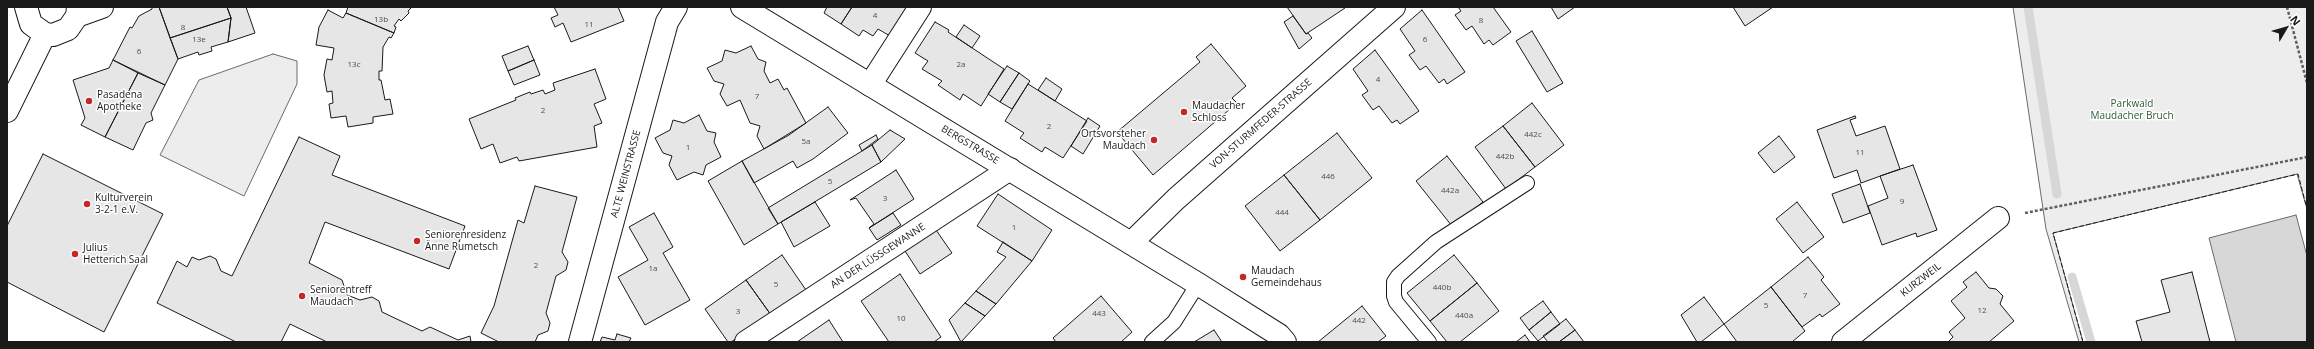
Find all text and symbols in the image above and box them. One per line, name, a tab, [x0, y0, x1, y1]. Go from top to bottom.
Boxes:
north arrow	[2266, 8, 2306, 48]
house number: 4	[873, 11, 877, 21]
text: N	[2287, 12, 2305, 28]
house number: 13b	[374, 15, 388, 25]
house number: 8	[1479, 16, 1483, 26]
house number: 11	[584, 20, 594, 30]
house number: 8	[181, 23, 185, 33]
house number: 13e	[192, 35, 206, 45]
house number: 6	[1423, 35, 1427, 45]
house number: 6	[137, 47, 141, 57]
house number: 13c	[348, 60, 360, 70]
house number: 2a	[956, 60, 966, 70]
house number: 4	[1376, 75, 1380, 85]
street label: VON-STURMFEDER-STRASSE	[1208, 77, 1314, 171]
place label: Pasadena Apotheke	[97, 89, 142, 112]
house number: 7	[755, 92, 759, 102]
marker: Pasadena Apotheke	[84, 96, 94, 106]
park label: Parkwald Maudacher Bruch	[2090, 98, 2174, 122]
place label: Maudacher Schloss	[1192, 100, 1245, 124]
house number: 2	[541, 106, 545, 116]
marker: Maudacher Schloss	[1179, 107, 1189, 117]
house number: 2	[1047, 122, 1051, 132]
street label: BERGSTRASSE	[939, 123, 1001, 167]
place label: Ortsvorsteher Maudach	[1081, 128, 1146, 152]
street label: ALTE WEINSTRASSE	[609, 129, 643, 219]
house number: 442c	[1524, 130, 1542, 140]
marker: Ortsvorsteher Maudach	[1149, 135, 1159, 145]
house number: 5a	[801, 137, 811, 147]
house number: 1	[686, 143, 690, 153]
house number: 11	[1855, 148, 1865, 158]
house number: 442b	[1496, 152, 1514, 162]
house number: 446	[1321, 172, 1335, 182]
house number: 5	[828, 177, 832, 187]
house number: 442a	[1441, 186, 1459, 196]
place label: Kulturverein 3-2-1 e.V.	[95, 192, 153, 216]
house number: 3	[883, 194, 887, 204]
house number: 9	[1900, 197, 1904, 207]
marker: Kulturverein 3-2-1 e.V.	[82, 199, 92, 209]
house number: 444	[1275, 208, 1289, 218]
street label: AN DER LÜSSGEWANNE	[828, 221, 928, 291]
house number: 1	[1012, 223, 1016, 233]
place label: Seniorenresidenz Änne Rumetsch	[425, 229, 506, 252]
marker: Seniorenresidenz Änne Rumetsch	[412, 236, 422, 246]
place label: Julius Hetterich Saal	[83, 242, 148, 266]
marker: Julius Hetterich Saal	[70, 249, 80, 259]
street label: KURZWEIL	[1898, 260, 1944, 300]
house number: 2	[534, 261, 538, 271]
house number: 1a	[648, 264, 658, 274]
place label: Maudach Gemeindehaus	[1251, 265, 1322, 288]
marker: Maudach Gemeindehaus	[1238, 272, 1248, 282]
house number: 5	[774, 280, 778, 290]
house number: 440b	[1433, 283, 1451, 293]
place label: Seniorentreff Maudach	[310, 284, 372, 308]
marker: Seniorentreff Maudach	[297, 291, 307, 301]
house number: 7	[1803, 291, 1807, 301]
house number: 5	[1764, 301, 1768, 311]
house number: 12	[1977, 306, 1987, 316]
house number: 3	[736, 307, 740, 317]
house number: 443	[1092, 309, 1106, 319]
house number: 440a	[1455, 311, 1473, 321]
house number: 10	[896, 314, 906, 324]
house number: 442	[1352, 316, 1366, 326]

